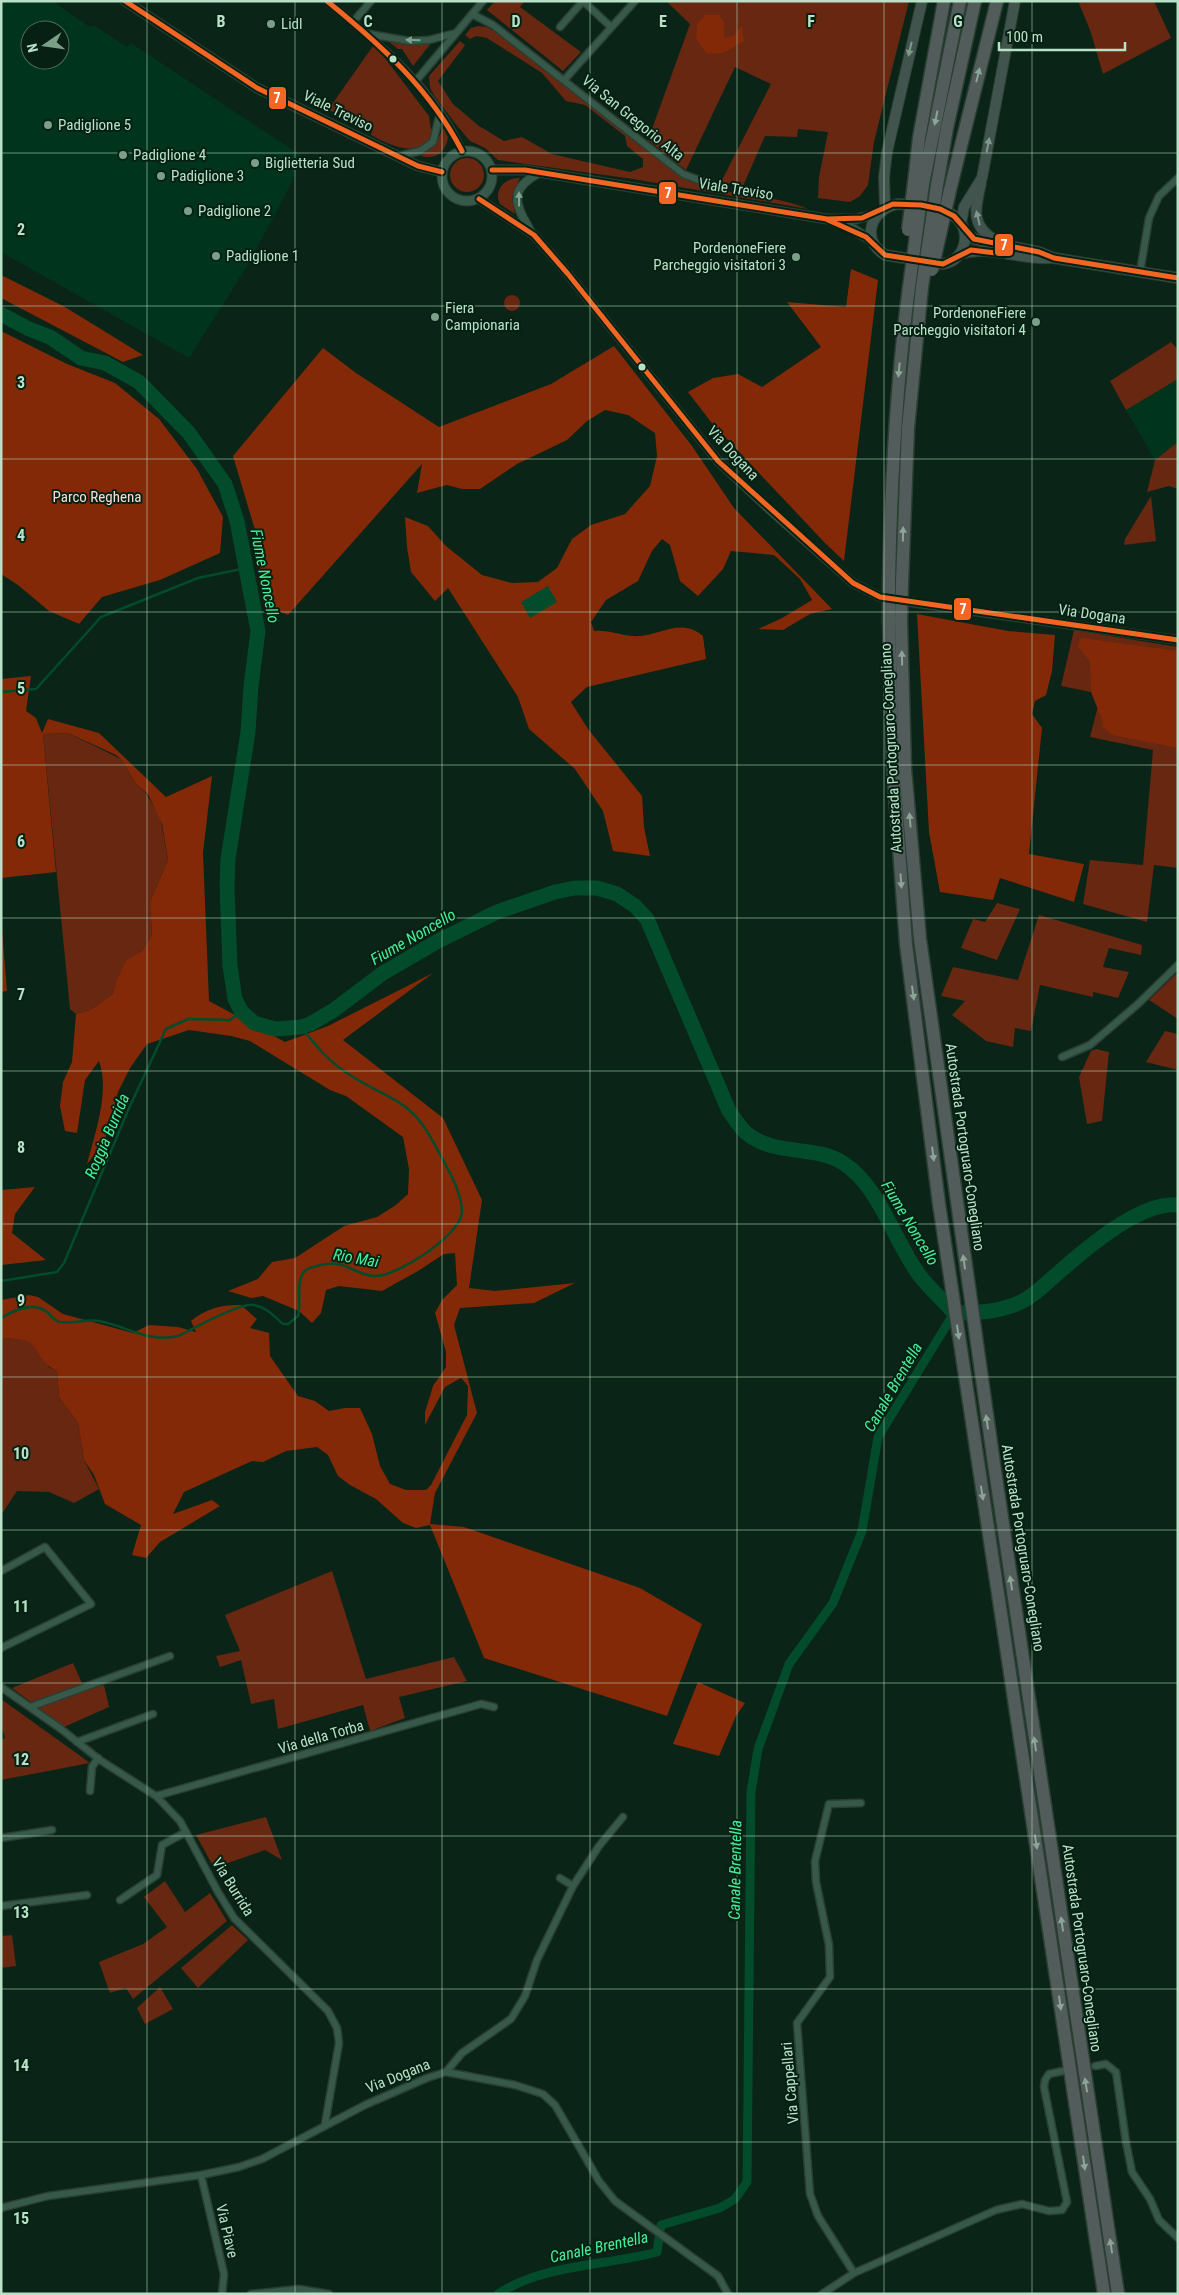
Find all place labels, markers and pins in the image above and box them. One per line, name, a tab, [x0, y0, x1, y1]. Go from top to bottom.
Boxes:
place label: Lidl	[281, 15, 302, 33]
marker: Lidl	[265, 18, 277, 30]
unlabelled marker	[388, 54, 398, 64]
place label: Padiglione 5	[58, 116, 131, 134]
marker: Padiglione 5	[42, 119, 54, 131]
place label: Padiglione 4	[133, 146, 206, 164]
marker: Padiglione 4	[117, 149, 129, 161]
place label: Biglietteria Sud	[265, 154, 355, 172]
marker: Biglietteria Sud	[249, 157, 261, 169]
place label: Padiglione 3	[171, 167, 244, 185]
marker: Padiglione 3	[155, 170, 167, 182]
place label: Padiglione 2	[198, 202, 271, 220]
marker: Padiglione 2	[182, 205, 194, 217]
place label: PordenoneFiere Parcheggio visitatori 3	[653, 239, 786, 274]
place label: Padiglione 1	[226, 247, 299, 265]
marker: Padiglione 1	[210, 250, 222, 262]
marker: PordenoneFiere Parcheggio visitatori 3	[790, 251, 802, 263]
place label: Fiera Campionaria	[445, 299, 520, 334]
place label: PordenoneFiere Parcheggio visitatori 4	[893, 304, 1026, 339]
marker: Fiera Campionaria	[429, 311, 441, 323]
marker: PordenoneFiere Parcheggio visitatori 4	[1030, 316, 1042, 328]
unlabelled marker	[637, 362, 647, 372]

